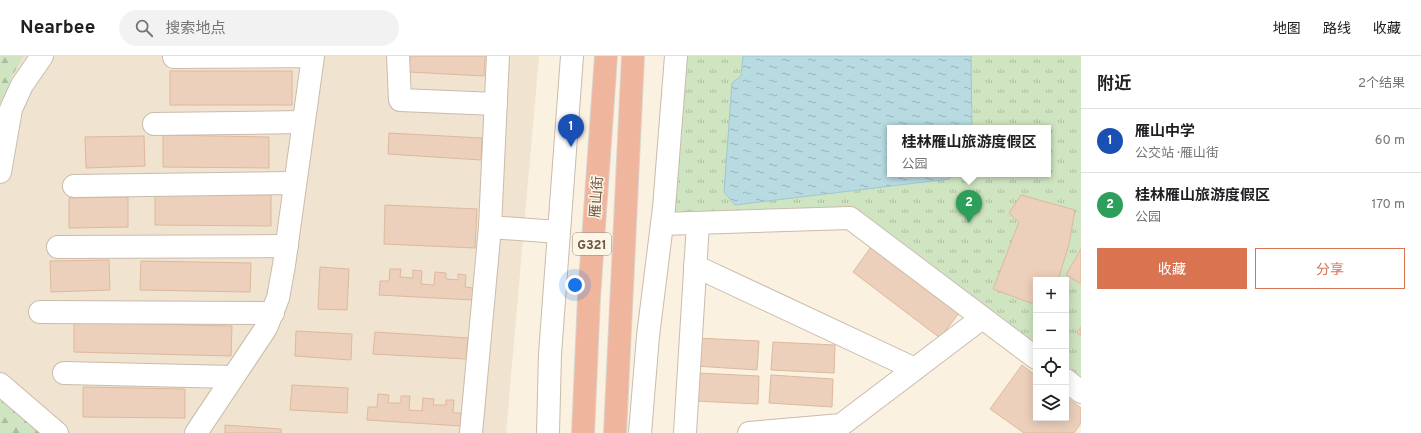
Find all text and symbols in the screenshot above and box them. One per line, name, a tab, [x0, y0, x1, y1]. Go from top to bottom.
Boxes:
search box	[119, 10, 399, 46]
text: Nearbee	[20, 16, 95, 40]
icon: search	[133, 17, 155, 39]
text: 搜索地点	[165, 20, 225, 39]
text: 地图	[1273, 21, 1301, 38]
text: 路线	[1323, 21, 1351, 38]
text: 收藏	[1373, 21, 1401, 38]
text: 附近	[1097, 74, 1131, 96]
text: 2个结果	[1358, 76, 1405, 92]
pin: 1	[558, 114, 584, 147]
text: 雁山中学	[1135, 123, 1195, 142]
popup	[887, 125, 1051, 177]
text: 1	[1107, 133, 1113, 149]
text: 60 m	[1375, 133, 1405, 149]
text: 桂林雁山旅游度假区	[901, 134, 1037, 153]
text: 公交站 · 雁山街	[1135, 146, 1219, 162]
text: 公园	[901, 157, 928, 173]
street label: 雁山街	[588, 176, 607, 219]
text: 桂林雁山旅游度假区	[1135, 187, 1270, 206]
pin: 2	[956, 190, 982, 223]
text: 2	[1106, 197, 1114, 213]
text: 170 m	[1371, 197, 1405, 213]
text: 公园	[1135, 210, 1161, 226]
road number: G321	[573, 233, 611, 255]
button: 收藏	[1097, 248, 1247, 289]
button: 分享	[1255, 248, 1405, 289]
your location	[565, 275, 585, 295]
map controls	[1033, 277, 1069, 421]
button: +	[1033, 277, 1069, 313]
button: −	[1033, 313, 1069, 349]
button: locate	[1033, 349, 1069, 385]
button: layers	[1033, 385, 1069, 421]

